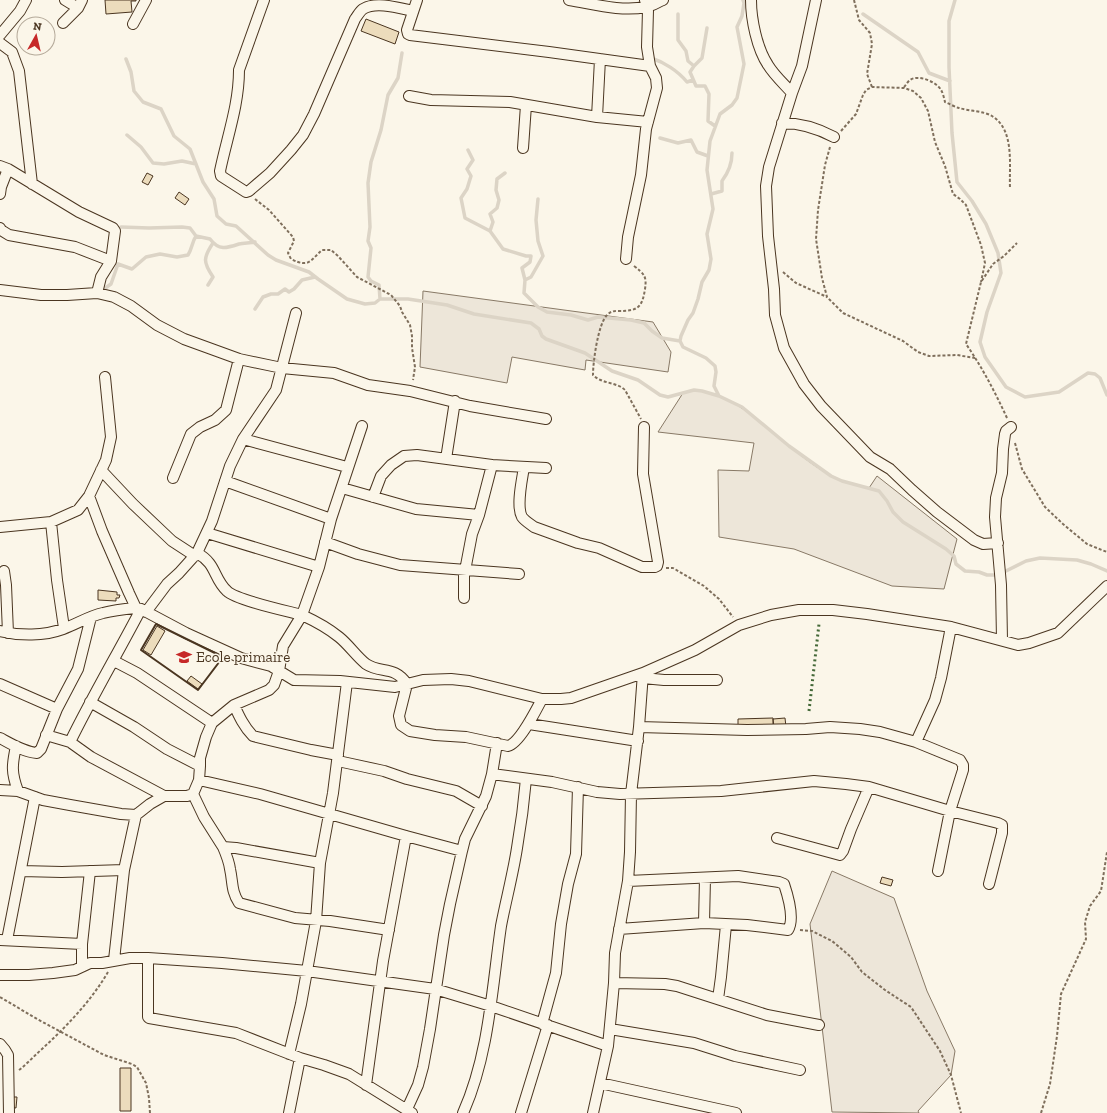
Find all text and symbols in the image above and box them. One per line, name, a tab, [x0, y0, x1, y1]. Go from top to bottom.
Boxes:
north arrow	[16, 16, 56, 56]
text: N	[32, 20, 43, 34]
school or university icon: Ecole primaire	[175, 648, 193, 666]
place label: Ecole primaire	[196, 648, 290, 666]

